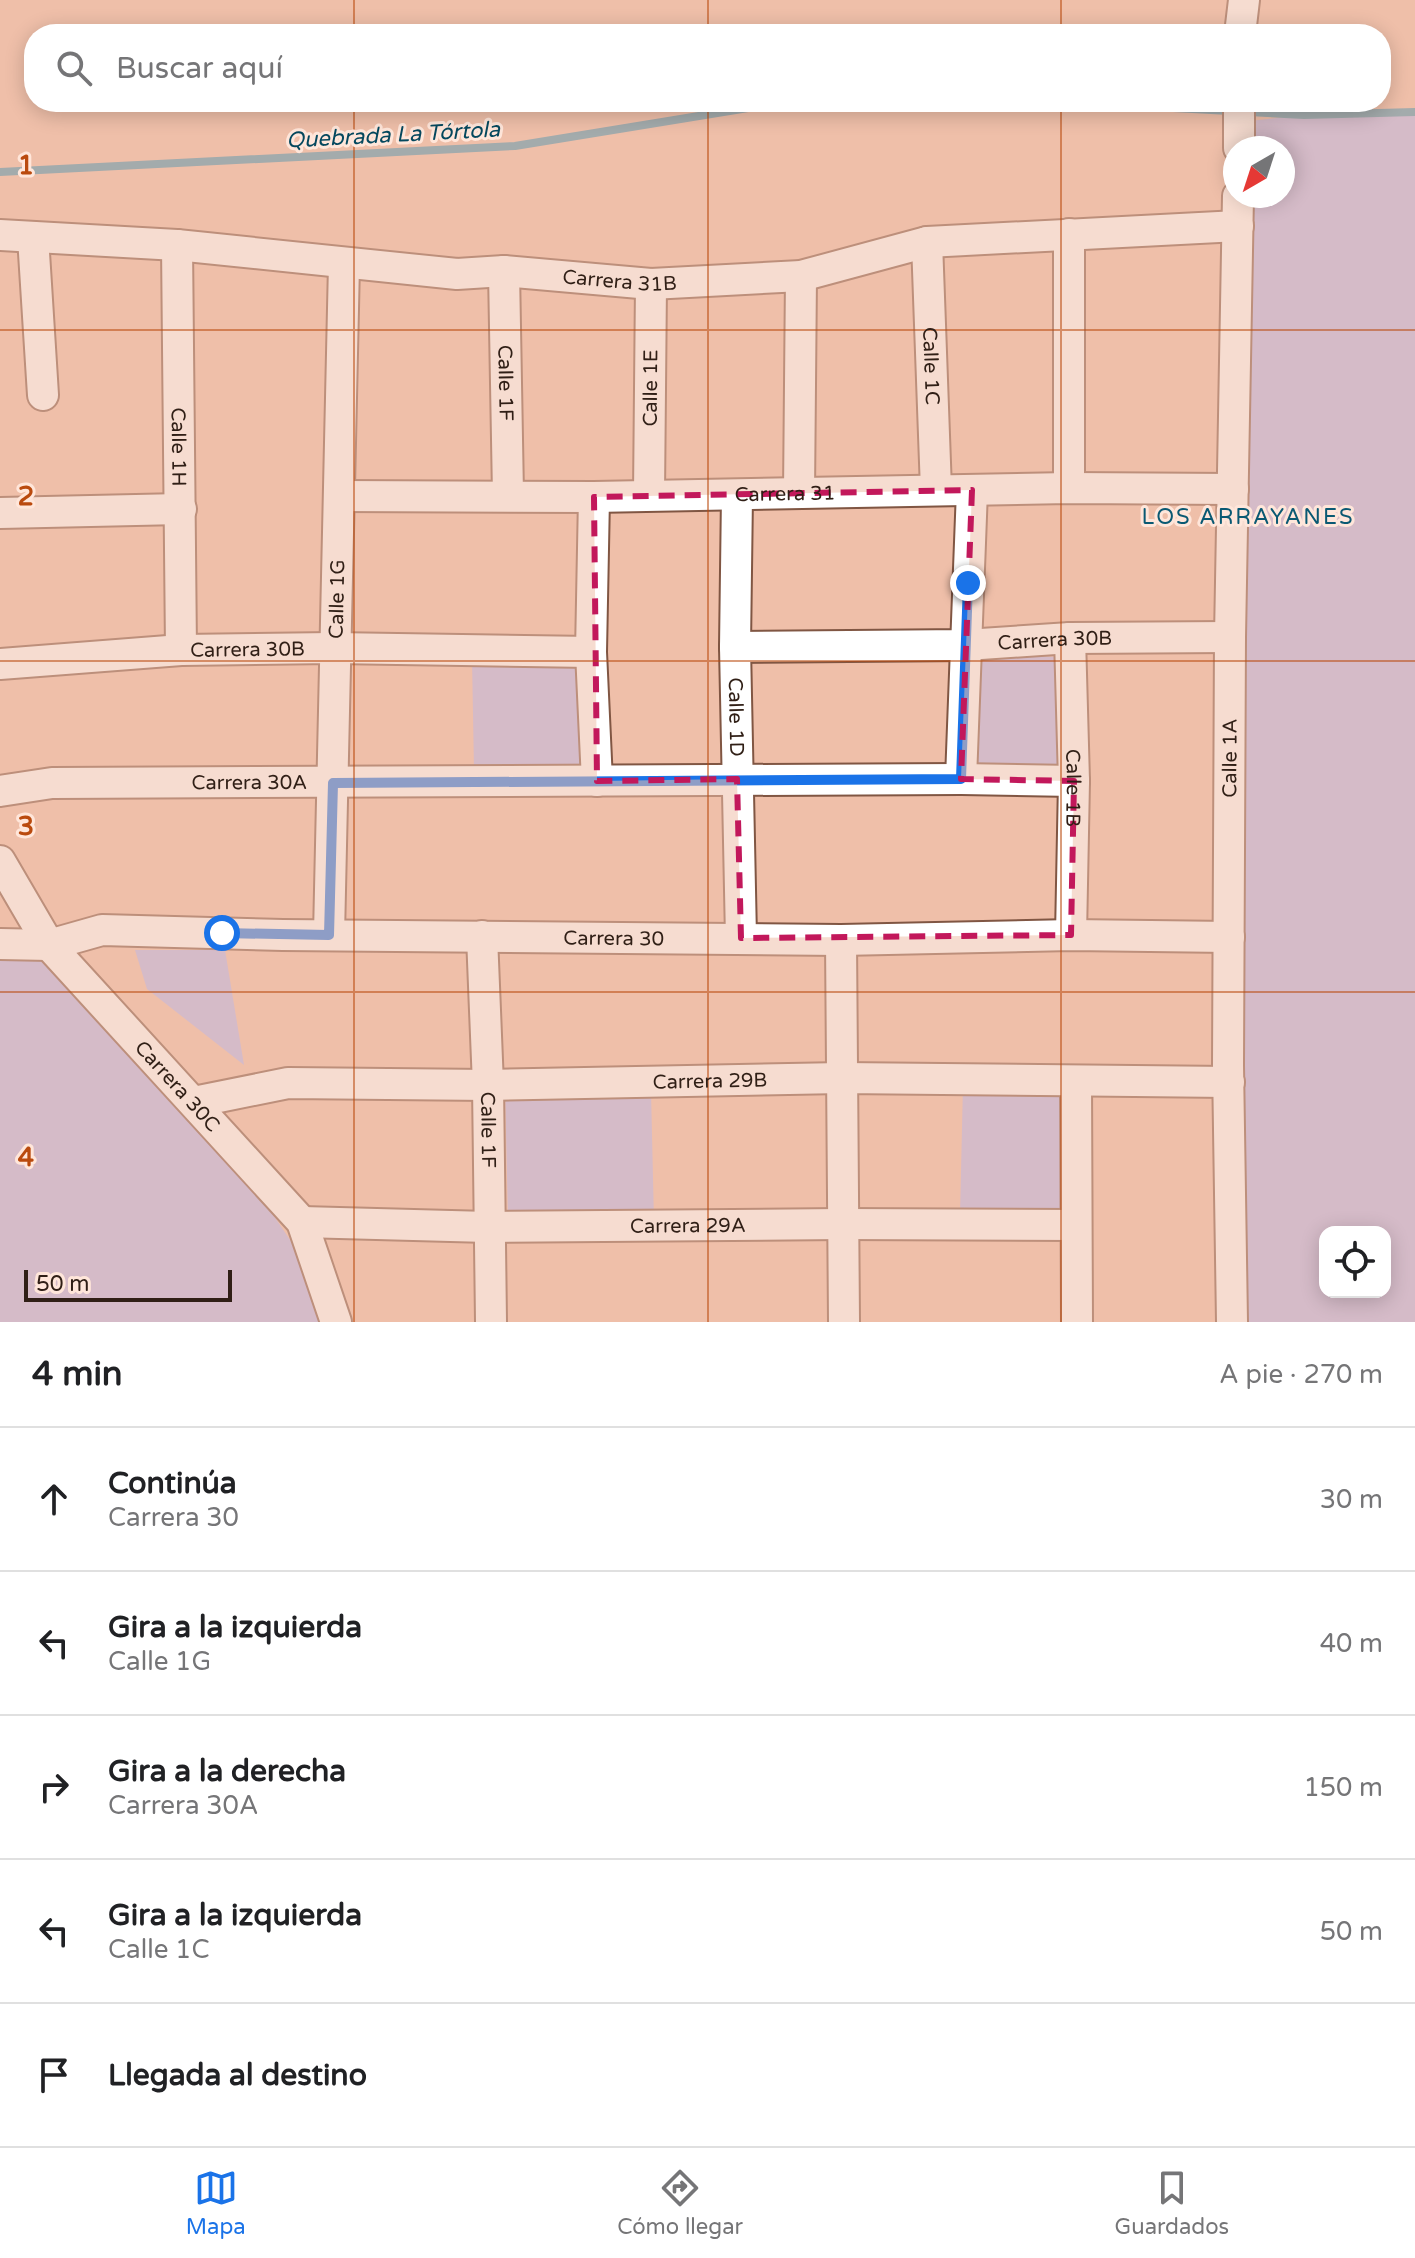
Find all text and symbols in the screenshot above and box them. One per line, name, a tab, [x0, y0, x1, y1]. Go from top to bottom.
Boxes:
search box	[24, 24, 1391, 112]
icon: search	[52, 46, 96, 90]
text: Buscar aquí	[116, 50, 283, 87]
water label: Quebrada La Tórtola	[285, 116, 501, 154]
north arrow	[1223, 136, 1295, 208]
text: 1	[18, 150, 34, 181]
street label: Carrera 31B	[561, 265, 678, 297]
street label: Calle 1C	[917, 326, 944, 406]
street label: Calle 1F	[492, 345, 518, 421]
street label: Calle 1E	[639, 349, 663, 427]
street label: Calle 1H	[166, 407, 190, 487]
text: 2	[18, 481, 34, 512]
street label: Carrera 31	[734, 481, 836, 507]
district label: LOS ARRAYANES	[1141, 504, 1355, 530]
street label: Calle 1G	[325, 559, 350, 639]
route end	[950, 565, 986, 601]
street label: Carrera 30B	[997, 627, 1112, 656]
street label: Carrera 30B	[190, 637, 305, 663]
street label: Calle 1D	[723, 677, 748, 757]
street label: Calle 1A	[1218, 718, 1243, 798]
street label: Calle 1B	[1060, 749, 1085, 827]
street label: Carrera 30A	[191, 771, 307, 795]
text: 3	[18, 811, 34, 842]
route start	[204, 915, 240, 951]
street label: Carrera 30	[563, 927, 664, 951]
street label: Carrera 30C	[129, 1036, 225, 1137]
street label: Carrera 29B	[653, 1068, 768, 1095]
street label: Calle 1F	[475, 1092, 500, 1168]
text: 4	[18, 1142, 34, 1173]
street label: Carrera 29A	[630, 1214, 746, 1239]
map controls	[1319, 1226, 1391, 1298]
button: locate	[1319, 1226, 1391, 1298]
scale bar	[24, 1266, 232, 1302]
text: 50 m	[36, 1271, 90, 1297]
text: 4 min	[32, 1354, 123, 1395]
text: A pie · 270 m	[1219, 1359, 1383, 1390]
text: Continúa	[108, 1465, 237, 1502]
icon: ahead	[32, 1477, 76, 1521]
text: 30 m	[1320, 1484, 1383, 1515]
text: Carrera 30	[108, 1502, 239, 1533]
text: Gira a la izquierda	[108, 1609, 362, 1646]
icon: left	[32, 1621, 76, 1665]
text: 40 m	[1320, 1628, 1383, 1659]
text: Calle 1G	[108, 1646, 211, 1677]
text: Gira a la derecha	[108, 1753, 346, 1790]
icon: right	[32, 1765, 76, 1809]
text: 150 m	[1303, 1772, 1383, 1803]
text: Carrera 30A	[108, 1790, 258, 1821]
text: Gira a la izquierda	[108, 1897, 362, 1934]
icon: left	[32, 1909, 76, 1953]
text: 50 m	[1320, 1916, 1383, 1947]
text: Calle 1C	[108, 1934, 210, 1965]
icon: arrive	[32, 2053, 76, 2097]
text: Llegada al destino	[108, 2057, 367, 2094]
tab: Mapa	[186, 2166, 246, 2240]
tab: Cómo llegar	[617, 2166, 743, 2240]
tab: Guardados	[1115, 2166, 1229, 2240]

